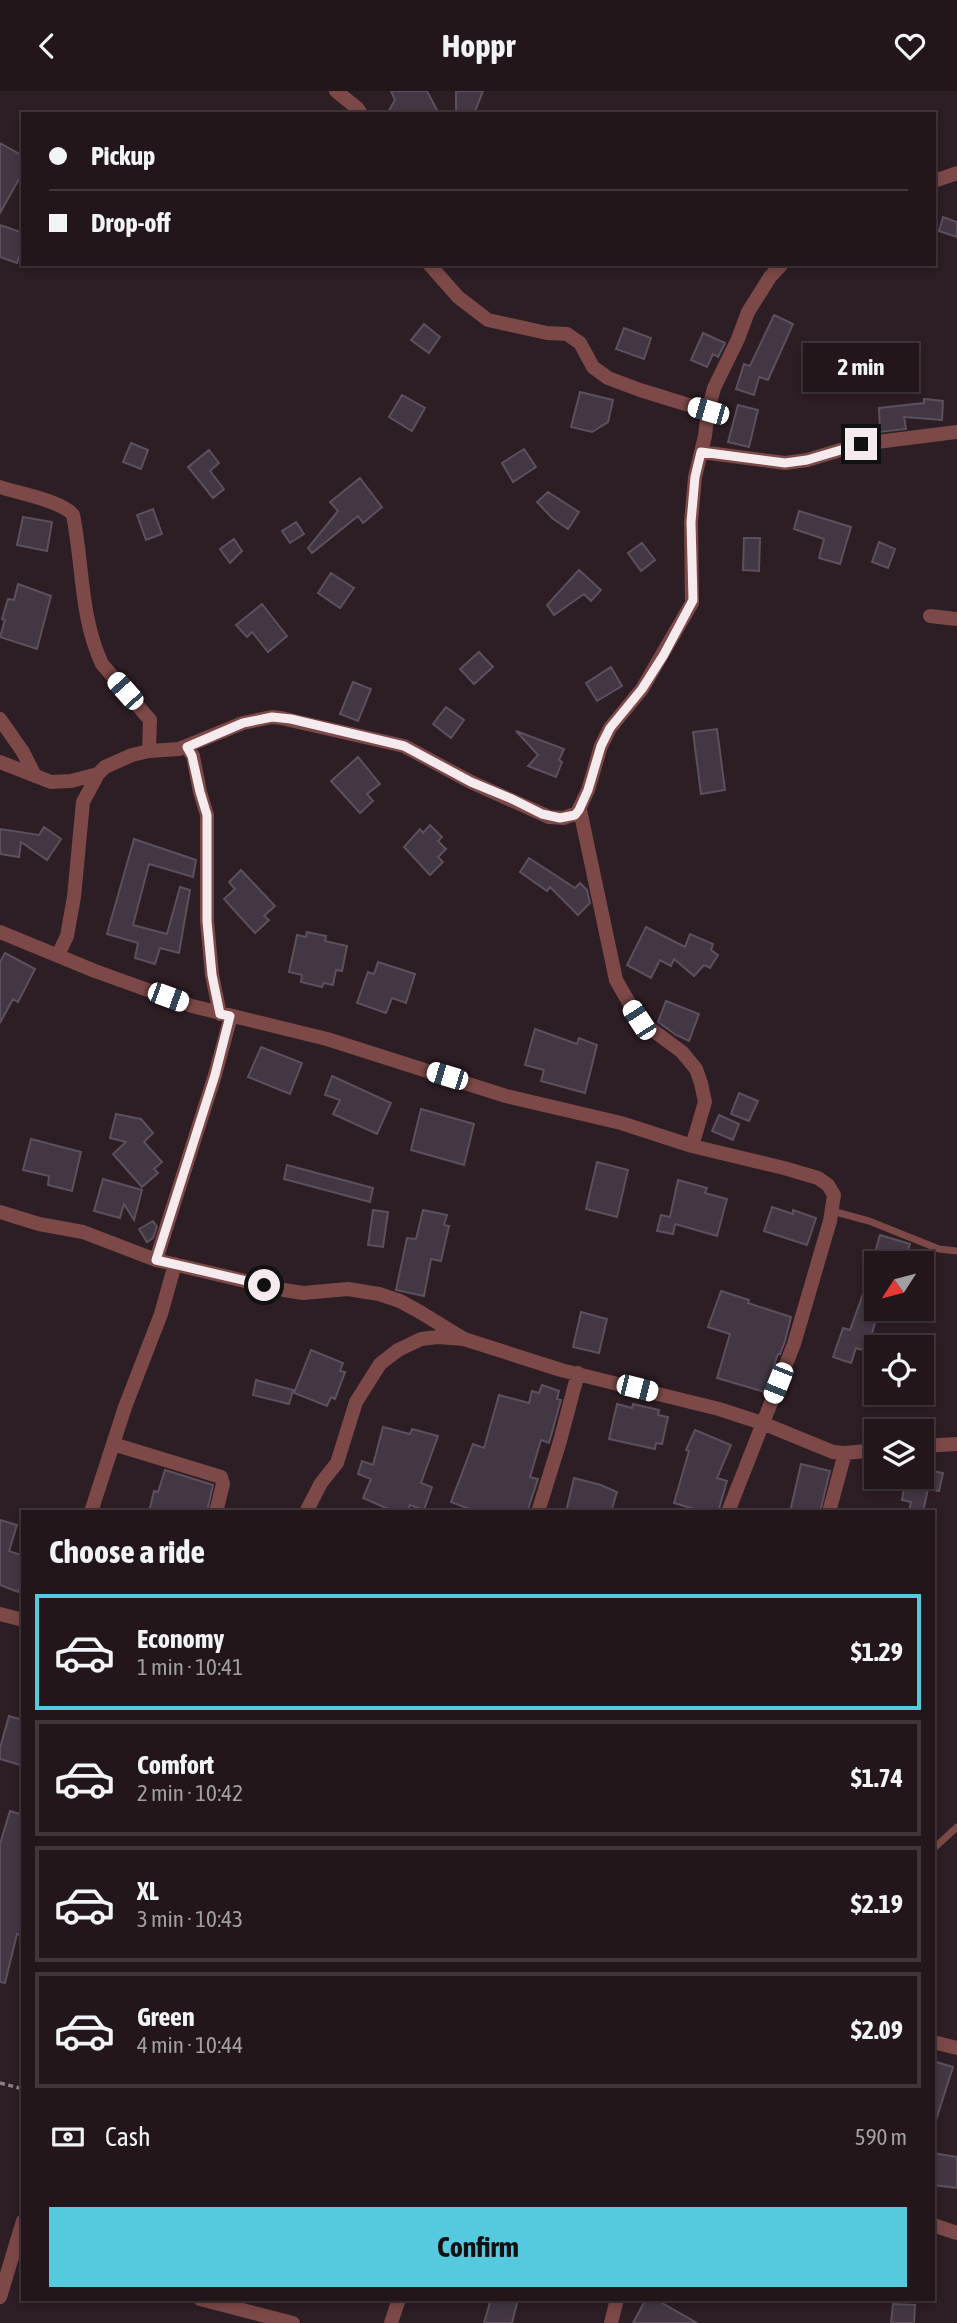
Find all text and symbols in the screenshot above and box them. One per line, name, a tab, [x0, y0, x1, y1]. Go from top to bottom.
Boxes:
icon: back	[28, 27, 66, 65]
text: Hoppr	[442, 27, 515, 64]
icon: heart	[891, 27, 929, 65]
text: Pickup	[91, 141, 155, 171]
text: Drop-off	[91, 208, 171, 238]
callout: 2 min	[803, 343, 919, 391]
text: 2 min	[838, 354, 884, 380]
car	[685, 395, 732, 427]
route end	[845, 428, 877, 460]
car	[104, 668, 147, 714]
car	[145, 980, 192, 1014]
car	[619, 997, 660, 1043]
car	[424, 1060, 471, 1092]
north arrow	[864, 1251, 934, 1321]
map controls	[864, 1251, 934, 1489]
route start	[248, 1269, 280, 1301]
button: locate	[864, 1335, 934, 1405]
car	[761, 1360, 796, 1406]
car	[615, 1373, 660, 1403]
button: layers	[864, 1419, 934, 1489]
text: Choose a ride	[49, 1533, 205, 1570]
icon: car	[53, 1621, 116, 1684]
text: Economy	[137, 1624, 224, 1654]
text: $1.29	[851, 1637, 903, 1667]
text: 1 min · 10:41	[137, 1654, 243, 1680]
icon: car	[53, 1747, 116, 1810]
text: Comfort	[137, 1750, 214, 1780]
text: $1.74	[851, 1763, 903, 1793]
text: 2 min · 10:42	[137, 1780, 243, 1806]
icon: car	[53, 1873, 116, 1936]
text: XL	[137, 1876, 159, 1906]
text: $2.19	[851, 1889, 903, 1919]
text: 3 min · 10:43	[137, 1906, 243, 1932]
icon: car	[53, 1999, 116, 2062]
text: Green	[137, 2002, 195, 2032]
text: $2.09	[851, 2015, 903, 2045]
text: 4 min · 10:44	[137, 2032, 243, 2058]
icon: cash	[49, 2118, 87, 2156]
text: Cash	[105, 2122, 151, 2152]
text: 590 m	[855, 2124, 907, 2150]
button: Confirm	[49, 2207, 907, 2287]

